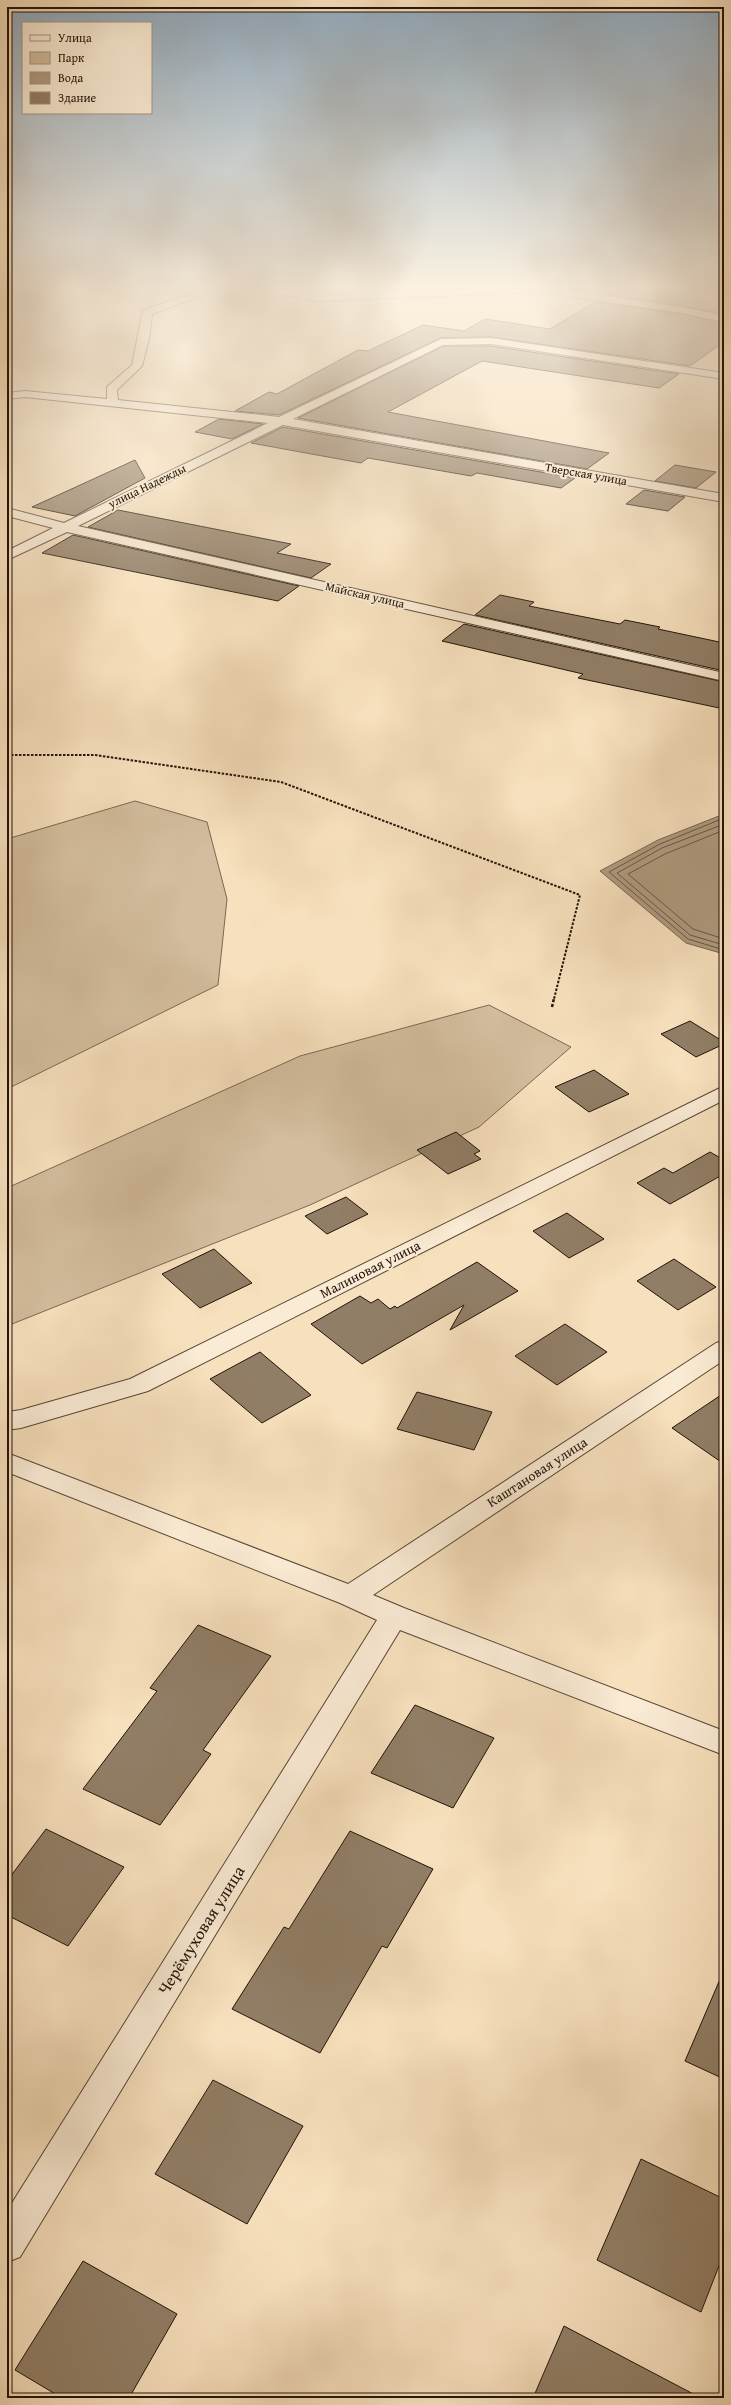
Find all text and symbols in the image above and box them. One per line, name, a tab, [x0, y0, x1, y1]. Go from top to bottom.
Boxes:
legend	[22, 22, 152, 114]
text: Улица	[58, 29, 92, 46]
text: Парк	[58, 49, 85, 66]
text: Вода	[58, 69, 83, 86]
text: Здание	[58, 89, 97, 106]
street label: Тверская улица	[544, 458, 629, 489]
street label: улица Надежды	[104, 459, 189, 512]
street label: Майская улица	[324, 577, 407, 612]
street label: Малиновая улица	[316, 1235, 424, 1303]
street label: Каштановая улица	[483, 1432, 591, 1512]
street label: Черёмуховая улица	[151, 1860, 250, 1999]

